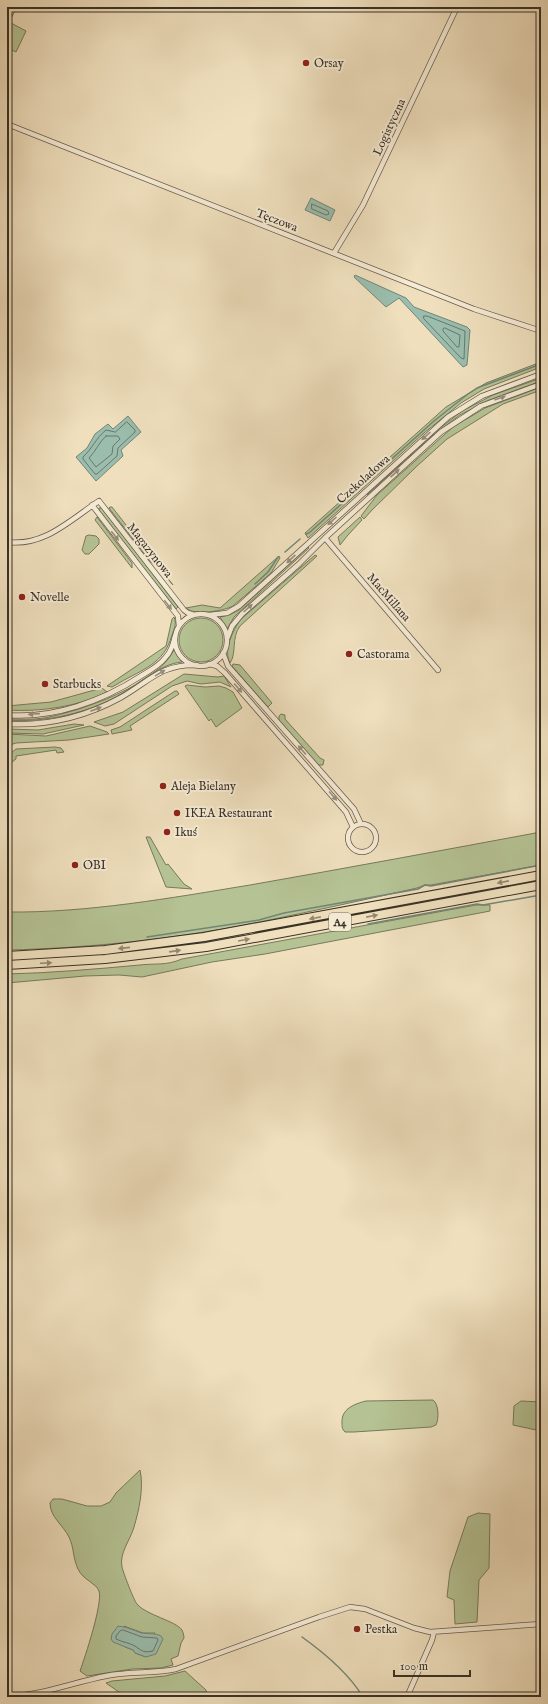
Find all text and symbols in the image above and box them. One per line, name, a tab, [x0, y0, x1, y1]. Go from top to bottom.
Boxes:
place label: Orsay	[314, 56, 344, 71]
marker: Orsay	[301, 58, 311, 68]
street label: Logistyczna	[370, 96, 410, 158]
street label: Tęczowa	[254, 206, 300, 236]
one-way arrow	[495, 395, 507, 401]
one-way arrow	[421, 431, 431, 440]
street label: Czekoladowa	[334, 451, 394, 507]
one-way arrow	[390, 469, 400, 478]
one-way arrow	[327, 516, 337, 526]
street label: Magazynowa	[124, 520, 176, 581]
one-way arrow	[111, 531, 120, 542]
one-way arrow	[286, 554, 296, 563]
street label: MacMillana	[363, 570, 414, 625]
place label: Novelle	[30, 590, 70, 605]
marker: Novelle	[17, 592, 27, 602]
one-way arrow	[164, 599, 173, 610]
one-way arrow	[243, 603, 253, 613]
place label: Castorama	[357, 647, 410, 662]
marker: Castorama	[344, 649, 354, 659]
one-way arrow	[154, 669, 166, 676]
place label: Starbucks	[53, 677, 101, 692]
marker: Starbucks	[40, 679, 50, 689]
one-way arrow	[234, 682, 243, 693]
one-way arrow	[90, 706, 102, 712]
one-way arrow	[28, 711, 40, 718]
one-way arrow	[298, 745, 307, 756]
place label: Aleja Bielany	[170, 779, 236, 794]
marker: Aleja Bielany	[158, 781, 168, 791]
one-way arrow	[328, 791, 337, 802]
place label: IKEA Restaurant	[185, 806, 272, 821]
marker: IKEA Restaurant	[172, 808, 182, 818]
place label: Ikuś	[175, 825, 198, 840]
marker: Ikuś	[162, 827, 172, 837]
place label: OBI	[83, 858, 106, 873]
marker: OBI	[70, 860, 80, 870]
one-way arrow	[497, 880, 509, 886]
road number: A4	[329, 913, 351, 931]
one-way arrow	[366, 913, 378, 919]
one-way arrow	[309, 915, 321, 921]
one-way arrow	[238, 937, 250, 943]
one-way arrow	[118, 945, 130, 951]
one-way arrow	[169, 948, 181, 954]
one-way arrow	[40, 960, 52, 967]
place label: Pestka	[365, 1622, 398, 1637]
marker: Pestka	[352, 1624, 362, 1634]
scale bar	[394, 1652, 470, 1678]
text: 100 m	[400, 1659, 428, 1674]

